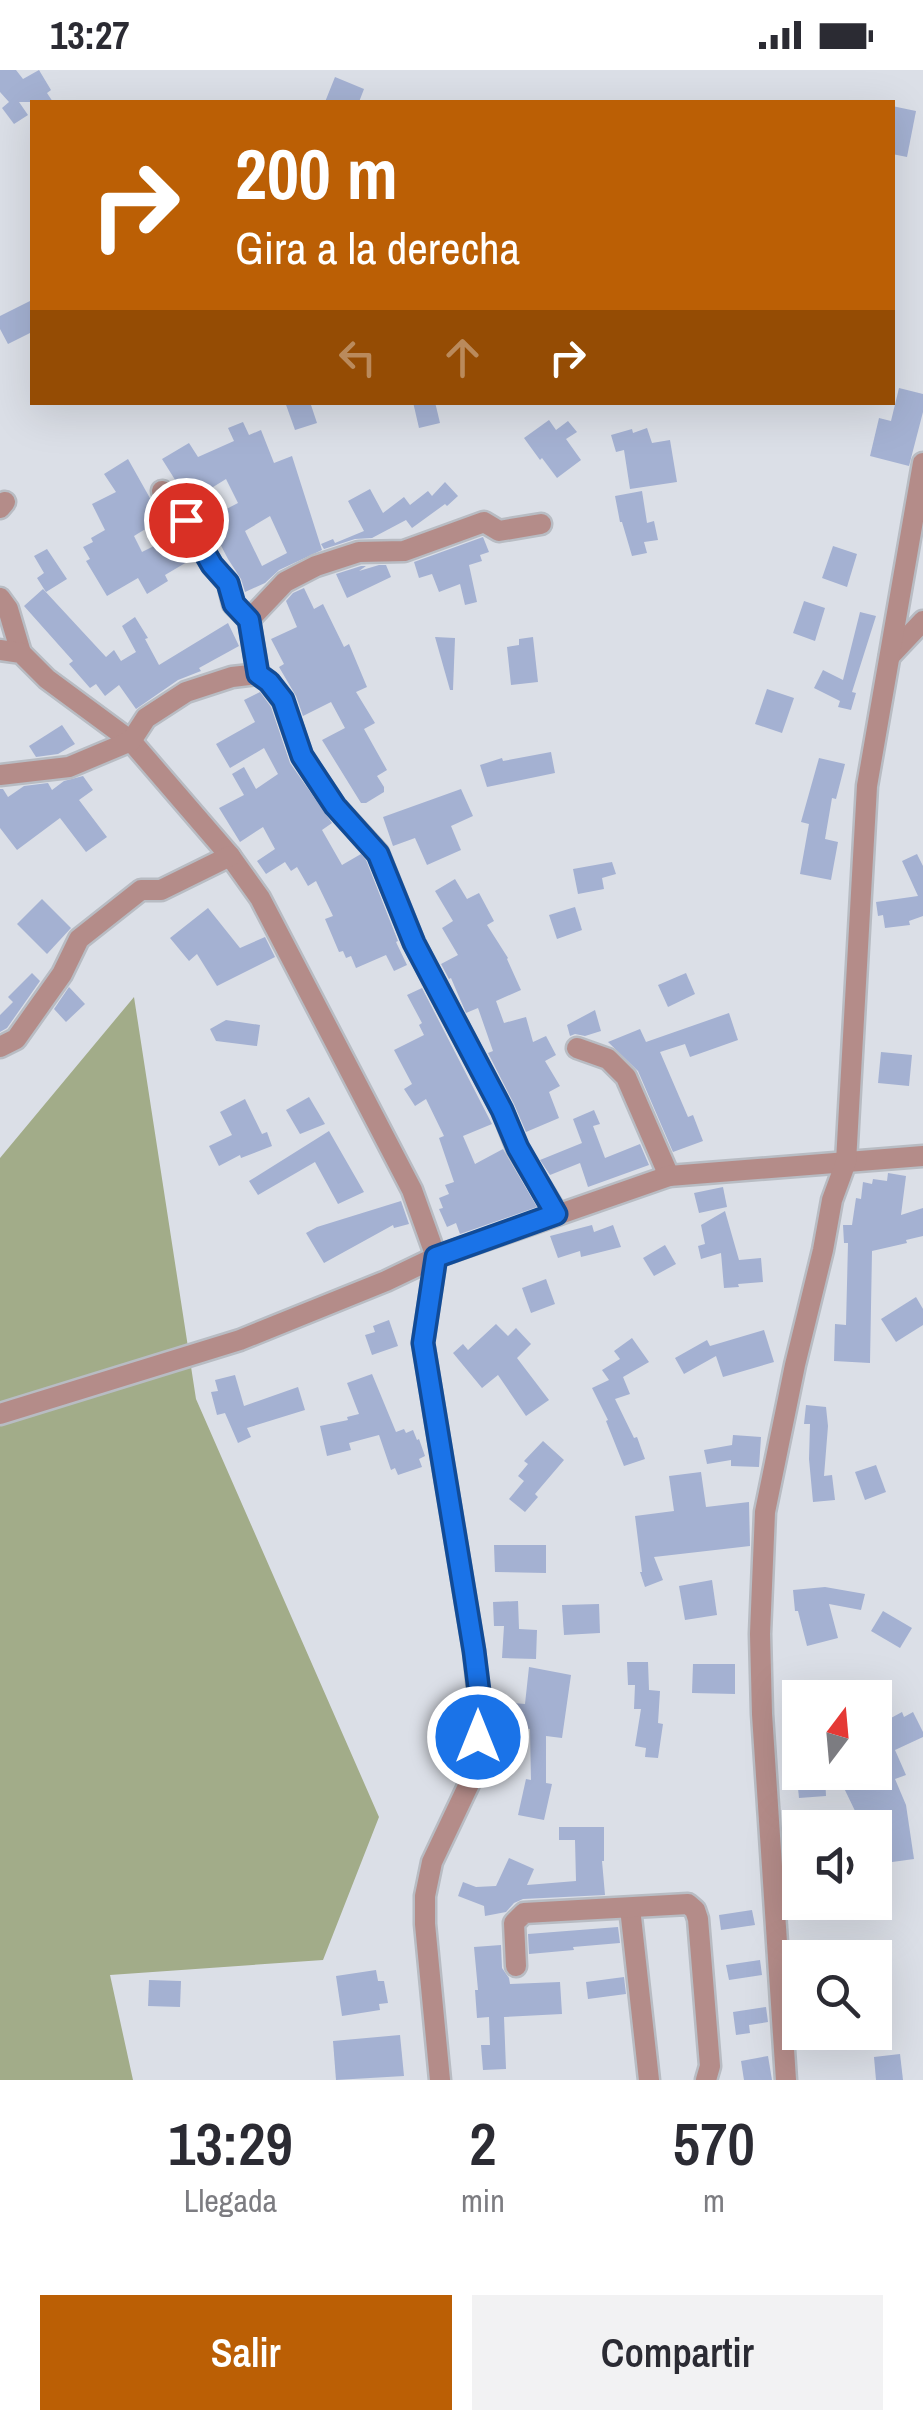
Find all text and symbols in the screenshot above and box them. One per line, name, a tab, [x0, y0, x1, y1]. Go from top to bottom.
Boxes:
text: 13:27	[50, 10, 130, 61]
text: 200 m	[235, 127, 398, 221]
icon: right	[70, 140, 200, 270]
text: Gira a la derecha	[235, 217, 520, 278]
icon: left	[330, 330, 385, 385]
icon: ahead	[435, 330, 490, 385]
icon: right	[540, 330, 595, 385]
pin	[144, 478, 229, 563]
icon: arrive	[159, 493, 214, 548]
north arrow	[782, 1680, 892, 1790]
map controls	[782, 1680, 892, 2050]
position arrow	[426, 1685, 530, 1789]
button: sound	[782, 1810, 892, 1920]
button: search	[782, 1940, 892, 2050]
text: 13:29	[168, 2103, 293, 2184]
text: 2	[469, 2103, 497, 2184]
text: 570	[673, 2103, 755, 2184]
text: Llegada	[184, 2179, 277, 2222]
text: min	[461, 2179, 505, 2222]
text: m	[703, 2179, 725, 2222]
button: Salir	[40, 2295, 452, 2410]
button: Compartir	[472, 2295, 883, 2410]

